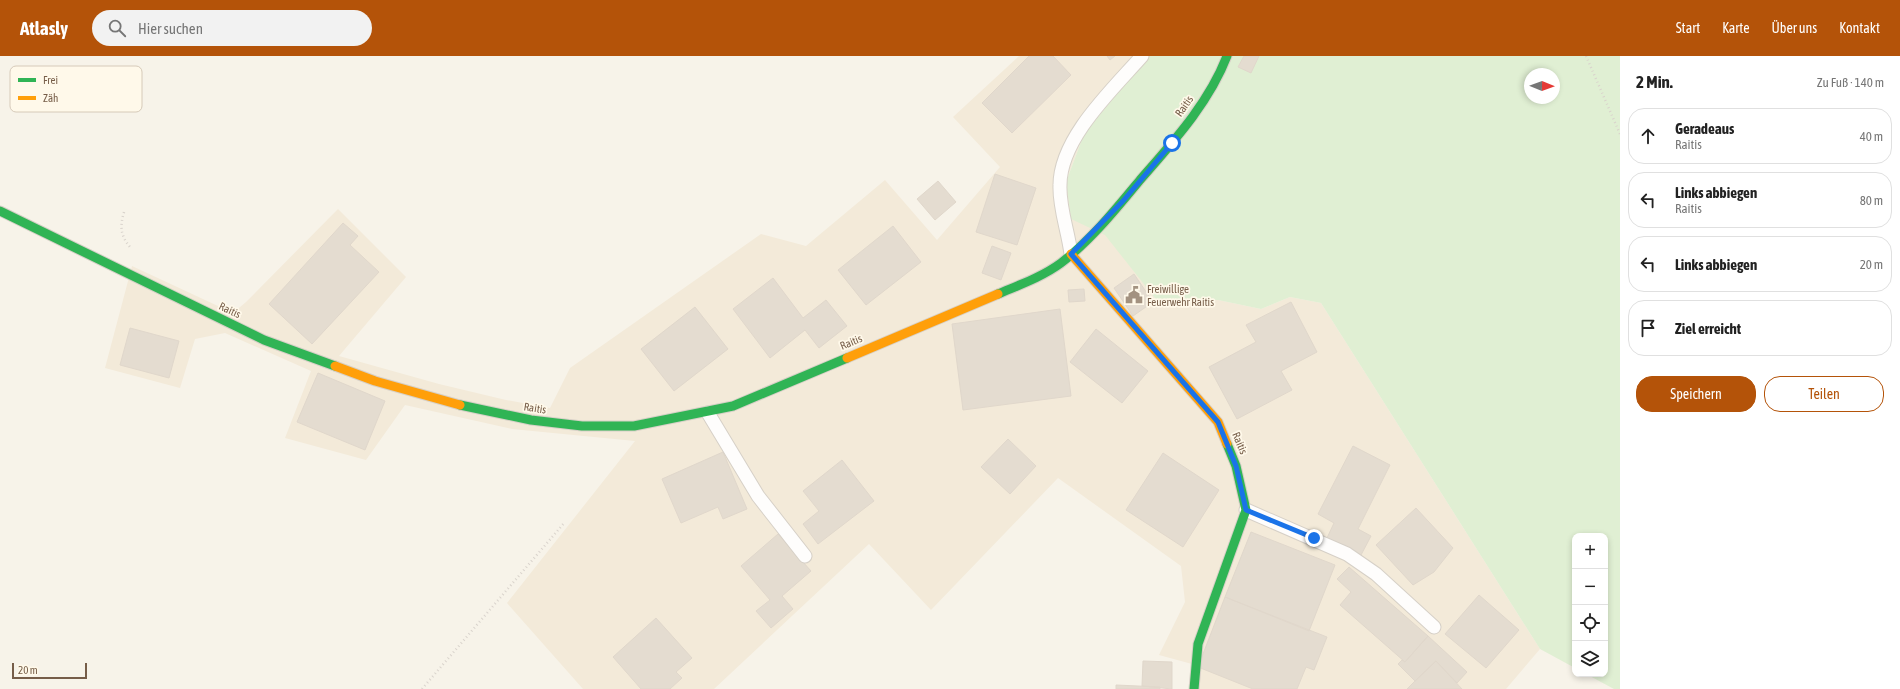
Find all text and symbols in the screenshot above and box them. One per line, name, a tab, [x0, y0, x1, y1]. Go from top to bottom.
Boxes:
search box	[92, 10, 372, 46]
text: Atlasly	[20, 17, 68, 39]
icon: search	[106, 17, 128, 39]
text: Hier suchen	[138, 20, 203, 37]
text: Start	[1676, 20, 1700, 36]
text: Karte	[1722, 20, 1750, 36]
text: Über uns	[1772, 20, 1817, 36]
text: Kontakt	[1839, 20, 1880, 36]
legend	[10, 66, 142, 112]
north arrow	[1524, 68, 1560, 104]
text: 2 Min.	[1636, 72, 1673, 92]
text: Frei	[43, 74, 58, 86]
text: Zu Fuß · 140 m	[1817, 75, 1884, 90]
text: Zäh	[43, 92, 58, 104]
street label: Raitis	[1173, 93, 1195, 119]
text: Geradeaus	[1675, 120, 1734, 137]
icon: ahead	[1637, 125, 1659, 147]
text: 40 m	[1860, 129, 1883, 144]
route start	[1163, 134, 1181, 152]
text: Raitis	[1675, 137, 1702, 152]
text: Links abbiegen	[1675, 184, 1757, 201]
icon: left	[1637, 189, 1659, 211]
text: 80 m	[1860, 193, 1883, 208]
text: Raitis	[1675, 201, 1702, 216]
icon: left	[1637, 253, 1659, 275]
text: Links abbiegen	[1675, 256, 1757, 273]
text: 20 m	[1860, 257, 1883, 272]
place label: Freiwillige Feuerwehr Raitis	[1147, 283, 1214, 308]
public building icon: Freiwillige Feuerwehr Raitis	[1124, 285, 1144, 305]
street label: Raitis	[217, 300, 243, 320]
icon: arrive	[1637, 317, 1659, 339]
text: Ziel erreicht	[1675, 320, 1741, 337]
street label: Raitis	[838, 332, 864, 352]
button: Speichern	[1636, 376, 1756, 412]
button: Teilen	[1764, 376, 1884, 412]
street label: Raitis	[523, 400, 547, 416]
street label: Raitis	[1230, 430, 1250, 456]
route end	[1305, 529, 1323, 547]
map controls	[1572, 533, 1608, 677]
button: +	[1572, 533, 1608, 569]
button: −	[1572, 569, 1608, 605]
button: locate	[1572, 605, 1608, 641]
button: layers	[1572, 641, 1608, 677]
scale bar	[12, 661, 87, 680]
text: 20 m	[18, 664, 38, 676]

